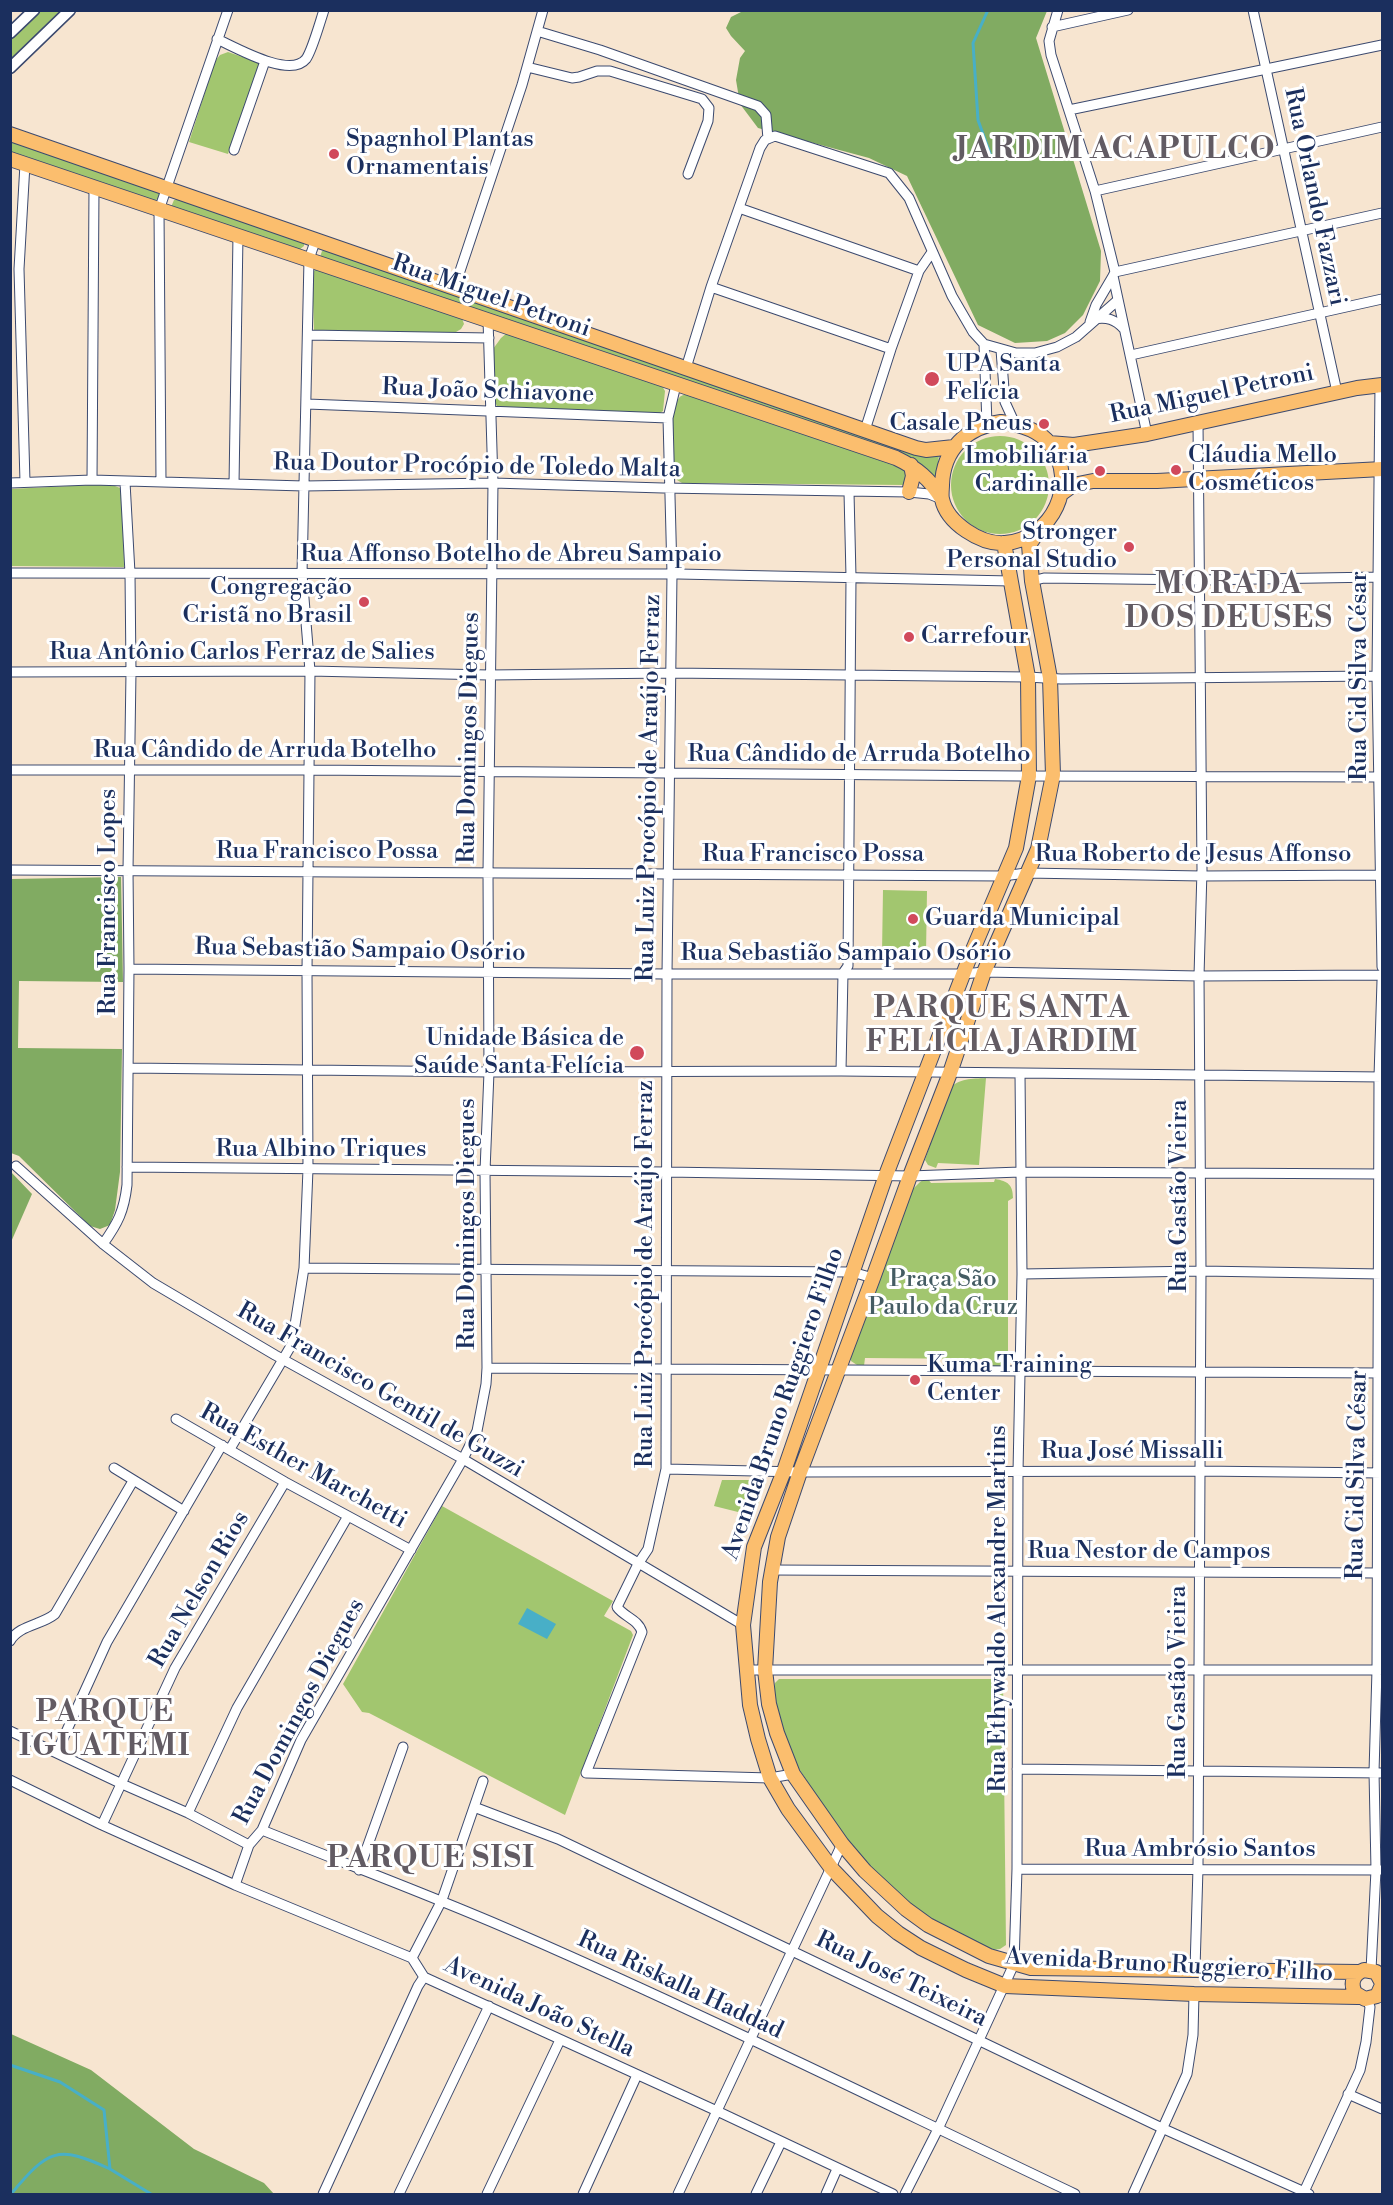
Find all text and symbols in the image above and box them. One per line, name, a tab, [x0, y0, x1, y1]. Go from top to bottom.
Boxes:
street label: Rua Orlando Fazzari	[1277, 85, 1351, 309]
place label: Spagnhol Plantas Ornamentais	[346, 126, 534, 182]
district label: JARDIM ACAPULCO	[956, 133, 1276, 169]
marker: Spagnhol Plantas Ornamentais	[327, 147, 341, 161]
street label: Rua Miguel Petroni	[388, 250, 594, 344]
place label: UPA Santa Felícia	[946, 351, 1061, 407]
street label: Rua Miguel Petroni	[1107, 359, 1317, 431]
marker: UPA Santa Felícia	[923, 370, 941, 388]
street label: Rua João Schiavone	[381, 374, 595, 410]
place label: Casale Pneus	[890, 410, 1032, 438]
marker: Casale Pneus	[1037, 417, 1051, 431]
place label: Cláudia Mello Cosméticos	[1188, 442, 1337, 498]
place label: Imobiliária Cardinalle	[965, 443, 1088, 499]
street label: Rua Doutor Procópio de Toledo Malta	[273, 449, 681, 485]
marker: Cláudia Mello Cosméticos	[1169, 463, 1183, 477]
marker: Imobiliária Cardinalle	[1093, 464, 1107, 478]
place label: Stronger Personal Studio	[946, 519, 1117, 575]
marker: Stronger Personal Studio	[1122, 540, 1136, 554]
street label: Rua Affonso Botelho de Abreu Sampaio	[300, 541, 722, 569]
district label: MORADA DOS DEUSES	[1125, 568, 1333, 638]
street label: Rua Cid Silva César	[1346, 571, 1374, 781]
place label: Congregação Cristã no Brasil	[183, 574, 352, 630]
street label: Rua Luiz Procópio de Araújo Ferraz	[632, 594, 668, 982]
marker: Congregação Cristã no Brasil	[357, 595, 371, 609]
street label: Rua Domingos Diegues	[453, 612, 487, 864]
place label: Carrefour	[921, 623, 1029, 651]
marker: Carrefour	[902, 630, 916, 644]
street label: Rua Antônio Carlos Ferraz de Salies	[49, 639, 435, 667]
street label: Rua Cândido de Arruda Botelho	[94, 737, 436, 765]
street label: Rua Cândido de Arruda Botelho	[688, 741, 1030, 769]
street label: Rua Francisco Lopes	[95, 789, 123, 1015]
street label: Rua Francisco Possa	[216, 838, 438, 866]
street label: Rua Francisco Possa	[702, 841, 924, 869]
street label: Rua Roberto de Jesus Affonso	[1035, 841, 1351, 869]
place label: Guarda Municipal	[925, 905, 1120, 933]
marker: Guarda Municipal	[906, 912, 920, 926]
street label: Rua Sebastião Sampaio Osório	[194, 934, 526, 968]
street label: Rua Sebastião Sampaio Osório	[680, 940, 1012, 968]
district label: PARQUE SANTA FELÍCIA JARDIM	[866, 992, 1138, 1062]
place label: Unidade Básica de Saúde Santa Felícia	[414, 1025, 624, 1081]
marker: Unidade Básica de Saúde Santa Felícia	[628, 1044, 646, 1062]
street label: Rua Luiz Procópio de Araújo Ferraz	[632, 1080, 660, 1468]
street label: Rua Domingos Diegues	[454, 1098, 482, 1350]
street label: Rua Gastão Vieira	[1166, 1099, 1194, 1293]
street label: Rua Albino Triques	[215, 1136, 427, 1164]
street label: Avenida Bruno Ruggiero Filho	[717, 1244, 851, 1564]
park label: Praça São Paulo da Cruz	[868, 1266, 1018, 1322]
street label: Rua Francisco Gentil de Guzzi	[232, 1297, 528, 1485]
place label: Kuma Training Center	[927, 1352, 1092, 1408]
street label: Rua Cid Silva César	[1342, 1370, 1374, 1580]
marker: Kuma Training Center	[908, 1373, 922, 1387]
street label: Rua Esther Marchetti	[195, 1398, 411, 1536]
street label: Rua Ethywaldo Alexandre Martins	[985, 1425, 1013, 1793]
street label: Rua José Missalli	[1040, 1438, 1224, 1466]
street label: Rua Nelson Rios	[144, 1507, 256, 1673]
street label: Rua Nestor de Campos	[1028, 1538, 1270, 1566]
street label: Rua Gastão Vieira	[1165, 1585, 1193, 1779]
street label: Rua Domingos Diegues	[228, 1594, 372, 1830]
district label: PARQUE IGUATEMI	[19, 1696, 191, 1766]
street label: Rua Ambrósio Santos	[1084, 1836, 1316, 1864]
district label: PARQUE SISI	[327, 1842, 535, 1878]
street label: Rua Riskalla Haddad	[573, 1926, 787, 2046]
street label: Rua José Teixeira	[810, 1926, 992, 2034]
street label: Avenida Bruno Ruggiero Filho	[1004, 1943, 1334, 1989]
street label: Avenida João Stella	[439, 1951, 639, 2065]

